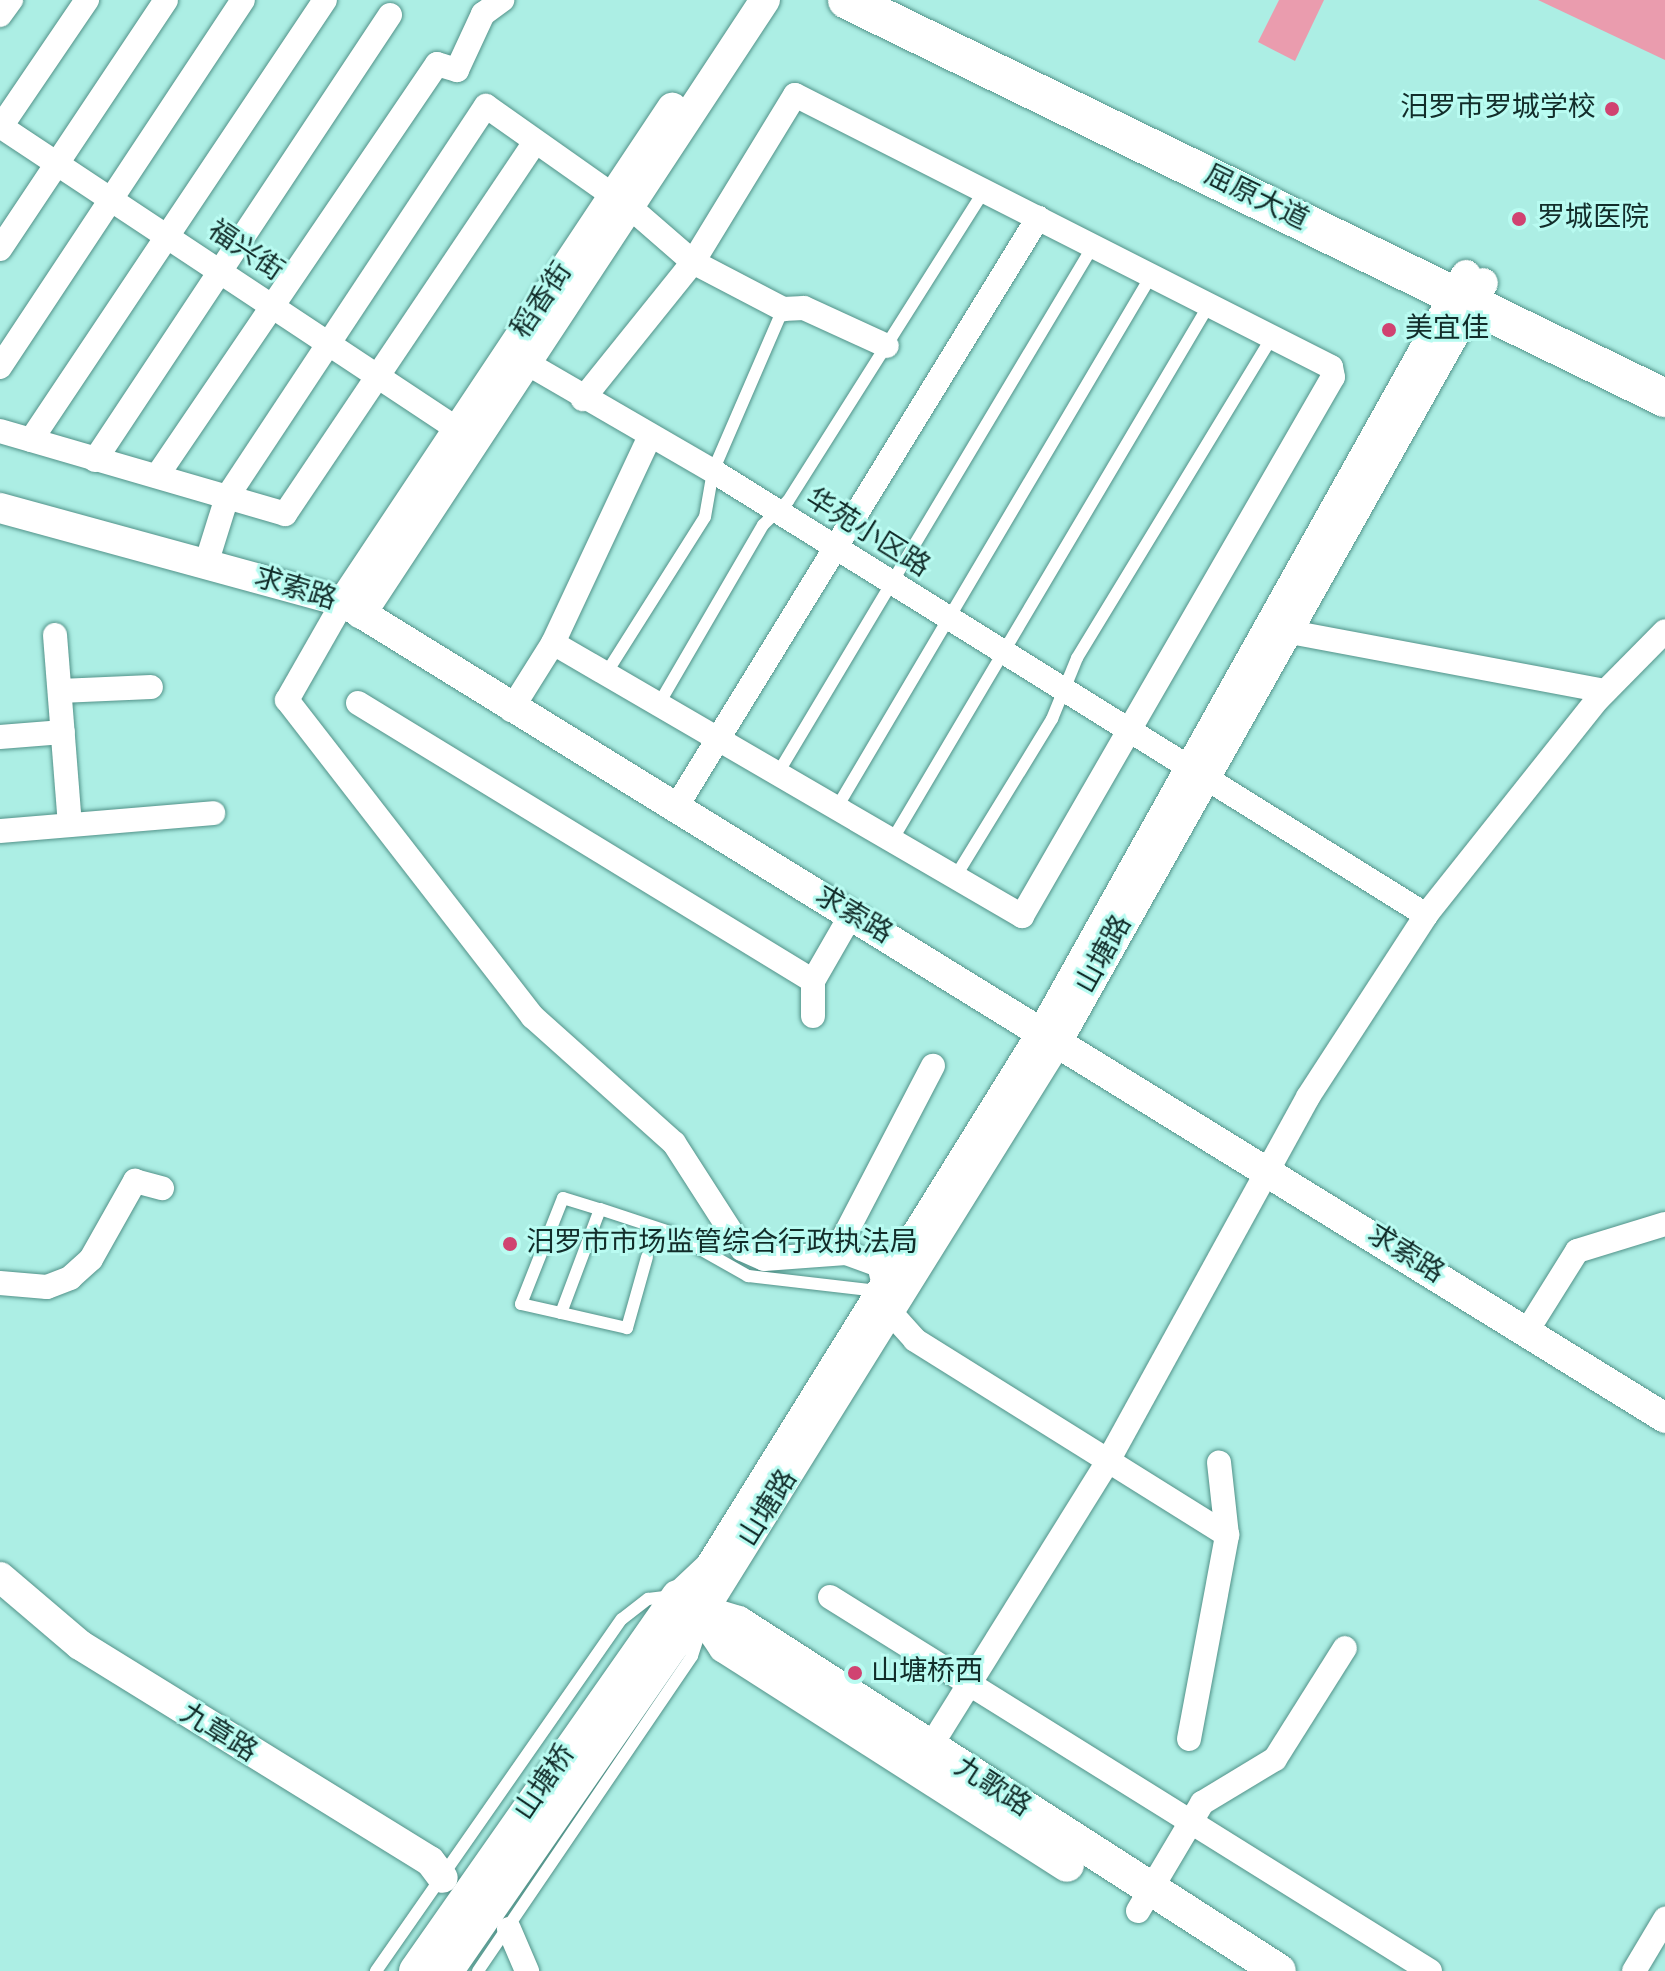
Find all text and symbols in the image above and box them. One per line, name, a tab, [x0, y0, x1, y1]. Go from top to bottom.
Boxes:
place label: 汨罗市罗城学校	[1400, 92, 1596, 126]
marker: 汨罗市罗城学校	[1603, 100, 1621, 118]
street label: 屈原大道	[1198, 159, 1314, 239]
place label: 罗城医院	[1537, 202, 1649, 236]
marker: 罗城医院	[1508, 208, 1530, 230]
street label: 福兴街	[201, 215, 289, 289]
street label: 稻香街	[506, 257, 580, 345]
place label: 美宜佳	[1405, 313, 1489, 347]
marker: 美宜佳	[1380, 321, 1398, 339]
street label: 华苑小区路	[799, 483, 935, 585]
street label: 求索路	[250, 562, 340, 618]
street label: 求索路	[808, 880, 898, 952]
street label: 山塘路	[1070, 910, 1140, 1000]
street label: 求索路	[1360, 1218, 1450, 1292]
place label: 汨罗市市场监管综合行政执法局	[526, 1227, 918, 1261]
marker: 汨罗市市场监管综合行政执法局	[501, 1235, 519, 1253]
street label: 山塘路	[732, 1464, 806, 1554]
place label: 山塘桥西	[871, 1656, 983, 1690]
marker: 山塘桥西	[846, 1664, 864, 1682]
street label: 九章路	[173, 1697, 263, 1771]
street label: 山塘桥	[509, 1739, 583, 1827]
street label: 九歌路	[948, 1751, 1036, 1825]

